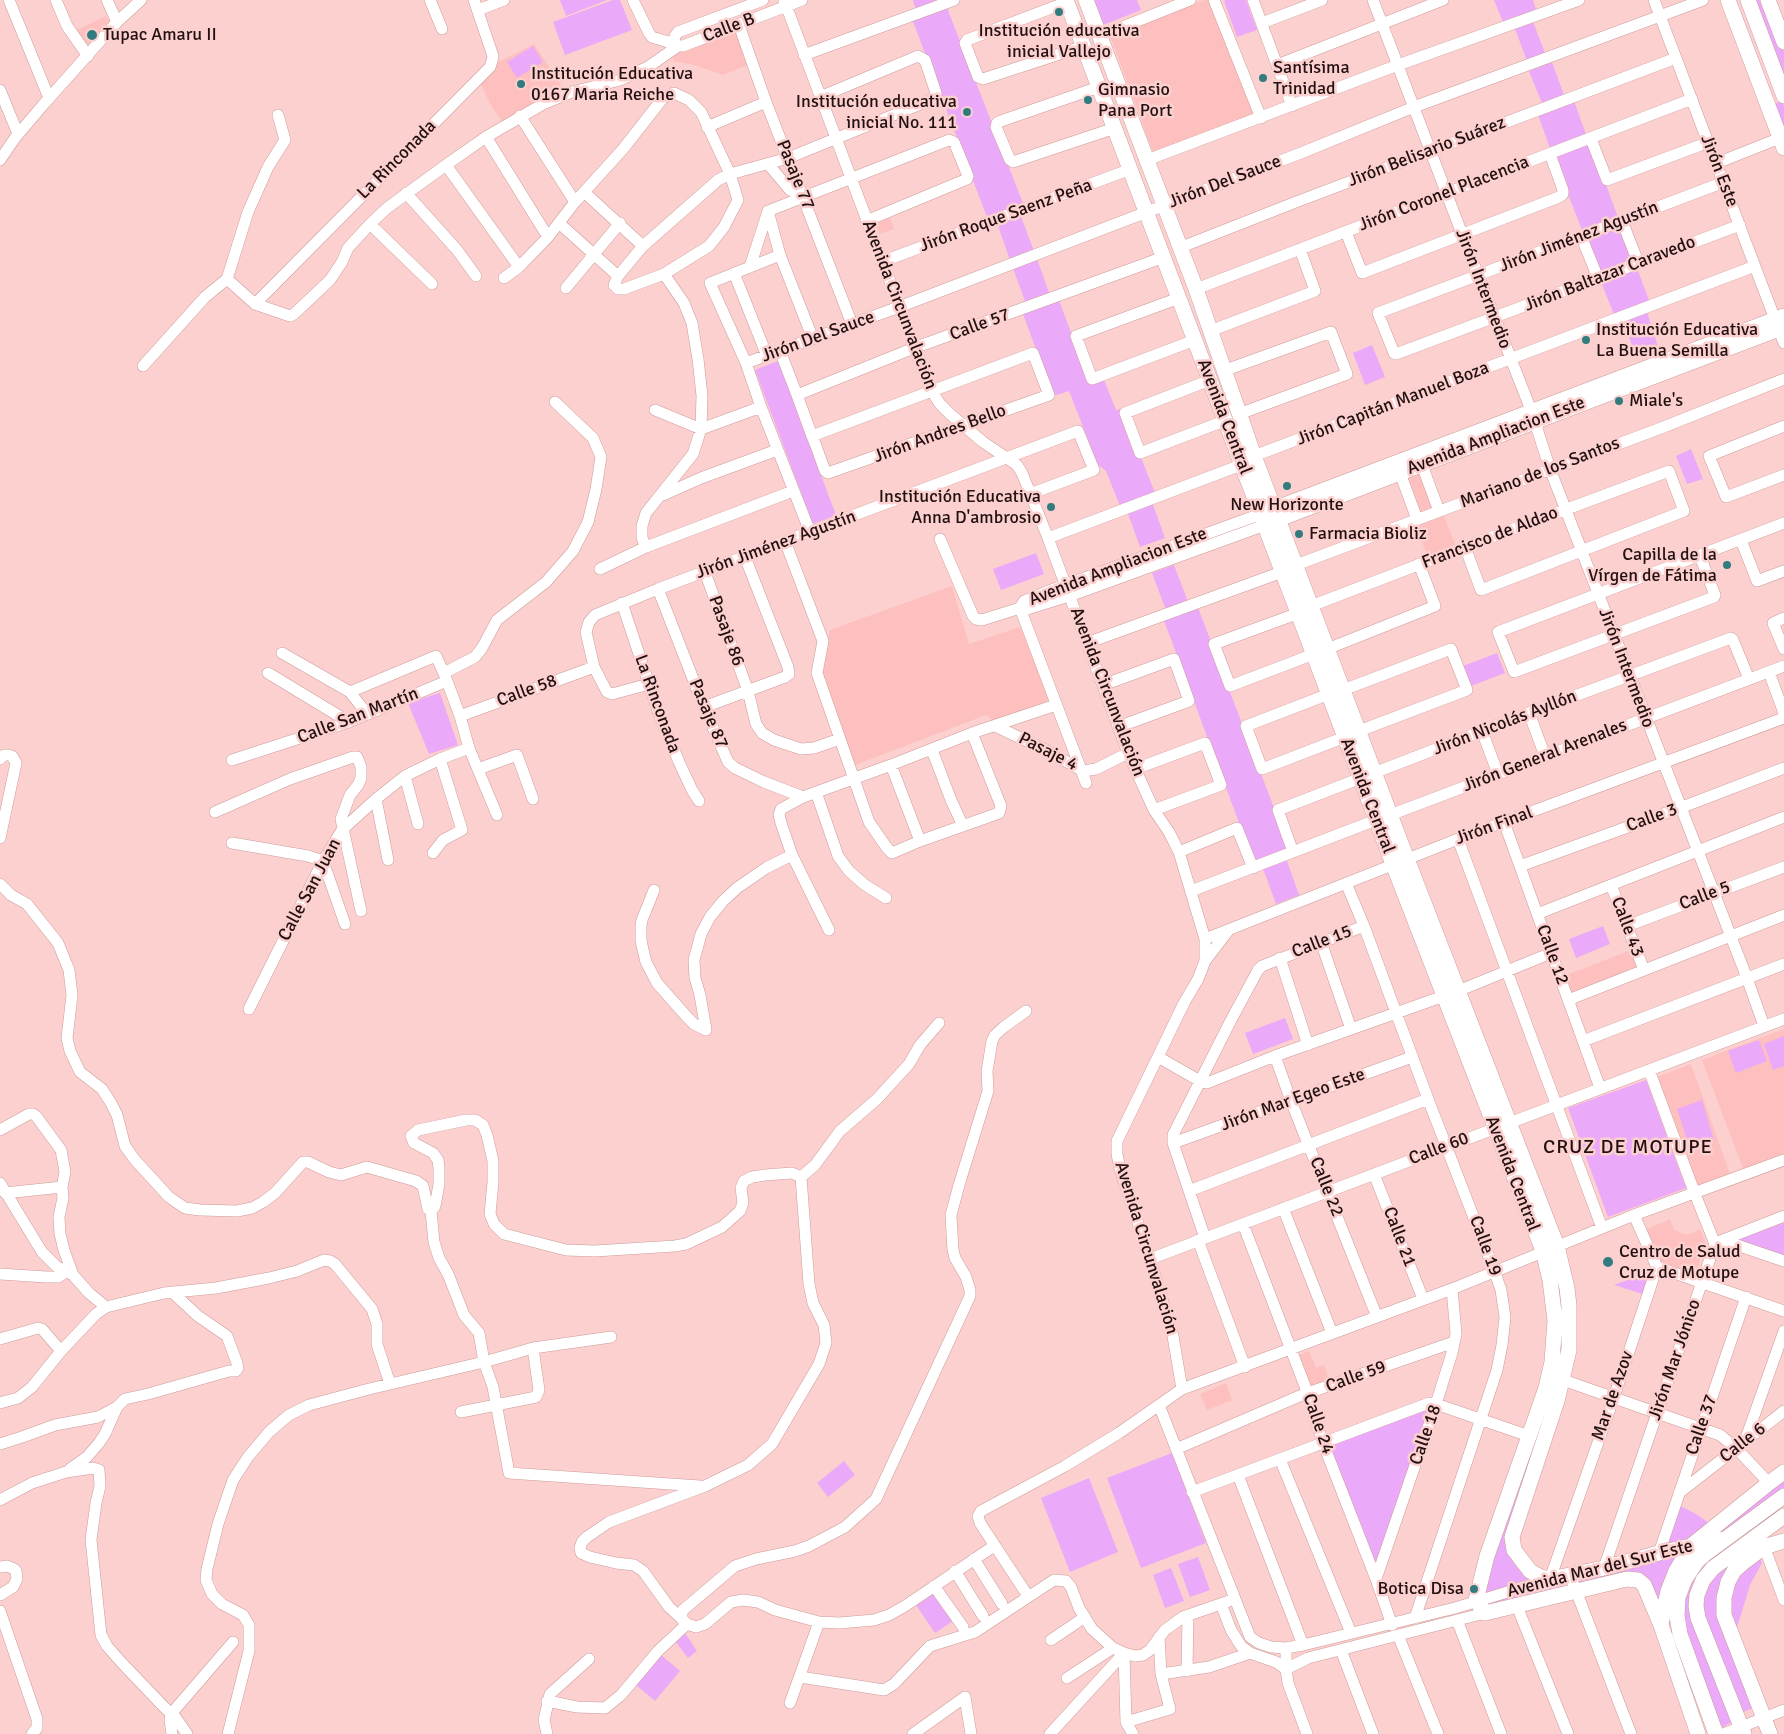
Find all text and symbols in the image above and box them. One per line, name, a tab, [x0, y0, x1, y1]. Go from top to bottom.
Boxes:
marker: Institución educativa inicial Vallejo	[1053, 6, 1065, 18]
street label: Calle B	[700, 8, 758, 48]
place label: Institución educativa inicial Vallejo	[978, 20, 1140, 62]
place label: Tupac Amaru II	[103, 24, 217, 46]
marker: Tupac Amaru II	[85, 28, 99, 42]
place label: Santísima Trinidad	[1273, 57, 1350, 100]
place label: Institución Educativa 0167 Maria Reiche	[531, 63, 693, 106]
marker: Santísima Trinidad	[1257, 72, 1269, 84]
marker: Institución Educativa 0167 Maria Reiche	[515, 78, 527, 90]
place label: Gimnasio Pana Port	[1098, 79, 1172, 122]
place label: Institución educativa inicial No. 111	[796, 91, 957, 134]
marker: Gimnasio Pana Port	[1082, 94, 1094, 106]
marker: Institución educativa inicial No. 111	[961, 106, 973, 118]
street label: Jirón Belisario Suárez	[1345, 112, 1509, 192]
street label: La Rinconada	[353, 116, 441, 204]
street label: Jirón Este	[1695, 132, 1743, 210]
street label: Pasaje 77	[771, 137, 819, 213]
street label: Jirón Del Sauce	[1166, 151, 1284, 213]
street label: Jirón Coronel Placencia	[1356, 152, 1532, 236]
street label: Jirón Roque Saenz Peña	[917, 175, 1095, 257]
street label: Jirón Jiménez Agustín	[1496, 197, 1662, 277]
street label: Avenida Circunvalación	[857, 217, 941, 393]
street label: Jirón Intermedio	[1450, 226, 1516, 352]
street label: Jirón Baltazar Caravedo	[1521, 231, 1699, 317]
street label: Calle 57	[947, 304, 1013, 346]
street label: Jirón Del Sauce	[759, 307, 877, 367]
place label: Institución Educativa La Buena Semilla	[1596, 319, 1758, 362]
marker: Institución Educativa La Buena Semilla	[1580, 334, 1592, 346]
street label: Avenida Central	[1192, 356, 1256, 478]
street label: Jirón Capitán Manuel Boza	[1294, 357, 1492, 451]
place label: Miale's	[1629, 390, 1683, 412]
street label: Avenida Ampliacion Este	[1404, 392, 1588, 480]
marker: Miale's	[1613, 395, 1625, 407]
street label: Jirón Andres Bello	[871, 400, 1009, 468]
street label: Mariano de los Santos	[1457, 433, 1623, 513]
marker: New Horizonte	[1281, 480, 1293, 492]
place label: Institución Educativa Anna D'ambrosio	[879, 486, 1041, 528]
place label: New Horizonte	[1230, 494, 1344, 516]
marker: Institución Educativa Anna D'ambrosio	[1045, 501, 1057, 513]
street label: Francisco de Aldao	[1419, 502, 1561, 574]
street label: Jirón Jiménez Agustín	[693, 506, 859, 584]
street label: Avenida Ampliacion Este	[1026, 523, 1210, 611]
place label: Farmacia Bioliz	[1309, 523, 1427, 545]
marker: Farmacia Bioliz	[1293, 528, 1305, 540]
place label: Capilla de la Vírgen de Fátima	[1588, 544, 1717, 586]
marker: Capilla de la Vírgen de Fátima	[1721, 559, 1733, 571]
street label: Pasaje 86	[703, 593, 749, 669]
street label: Avenida Circunvalación	[1065, 604, 1149, 780]
street label: Jirón Intermedio	[1593, 605, 1659, 731]
street label: La Rinconada	[629, 652, 685, 756]
street label: Calle 58	[494, 670, 560, 712]
street label: Pasaje 87	[684, 676, 732, 752]
street label: Calle San Martín	[295, 683, 421, 749]
street label: Jirón Nicolás Ayllón	[1430, 686, 1580, 760]
street label: Jirón General Arenales	[1460, 715, 1630, 797]
street label: Pasaje 4	[1015, 728, 1081, 776]
street label: Avenida Central	[1335, 735, 1399, 857]
street label: Calle 3	[1624, 799, 1680, 837]
street label: Jirón Final	[1452, 802, 1536, 850]
street label: Calle San Juan	[274, 835, 346, 945]
street label: Calle 5	[1677, 876, 1733, 916]
street label: Calle 43	[1606, 894, 1648, 960]
street label: Calle 15	[1289, 921, 1355, 963]
street label: Calle 12	[1531, 922, 1573, 988]
street label: Jirón Mar Egeo Este	[1218, 1064, 1368, 1136]
street label: Avenida Central	[1480, 1113, 1544, 1235]
street label: Calle 60	[1406, 1128, 1472, 1170]
district label: CRUZ DE MOTUPE	[1541, 1136, 1715, 1160]
street label: Calle 22	[1304, 1154, 1348, 1220]
street label: Avenida Circunvalación	[1109, 1159, 1183, 1337]
street label: Calle 21	[1378, 1204, 1420, 1270]
street label: Calle 19	[1464, 1213, 1506, 1279]
place label: Centro de Salud Cruz de Motupe	[1619, 1241, 1741, 1284]
marker: Centro de Salud Cruz de Motupe	[1601, 1255, 1615, 1269]
street label: Jirón Mar Jónico	[1644, 1297, 1706, 1423]
street label: Mar de Azov	[1588, 1349, 1638, 1443]
street label: Calle 59	[1323, 1356, 1389, 1398]
street label: Calle 24	[1298, 1391, 1338, 1457]
street label: Calle 37	[1682, 1392, 1722, 1458]
street label: Calle 18	[1406, 1402, 1446, 1468]
street label: Calle 6	[1716, 1418, 1770, 1468]
street label: Avenida Mar del Sur Este	[1505, 1535, 1695, 1603]
place label: Botica Disa	[1377, 1578, 1464, 1600]
marker: Botica Disa	[1468, 1583, 1480, 1595]

